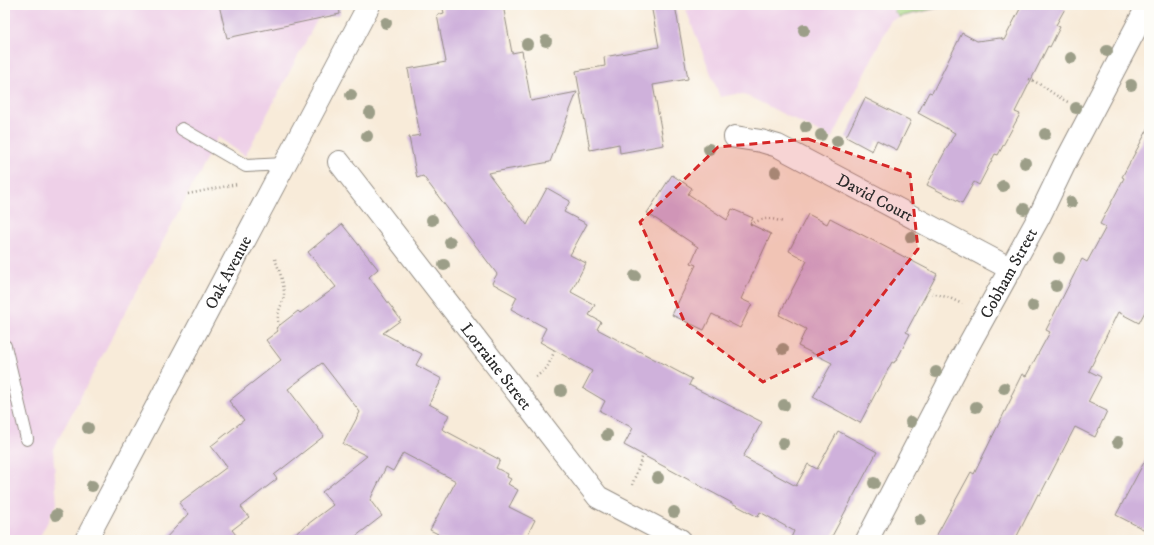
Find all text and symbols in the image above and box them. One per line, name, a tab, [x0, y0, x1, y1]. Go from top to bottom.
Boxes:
street label: David Court	[833, 169, 917, 228]
street label: Cobham Street	[975, 224, 1043, 323]
street label: Oak Avenue	[200, 232, 257, 313]
street label: Lorraine Street	[455, 319, 537, 415]

